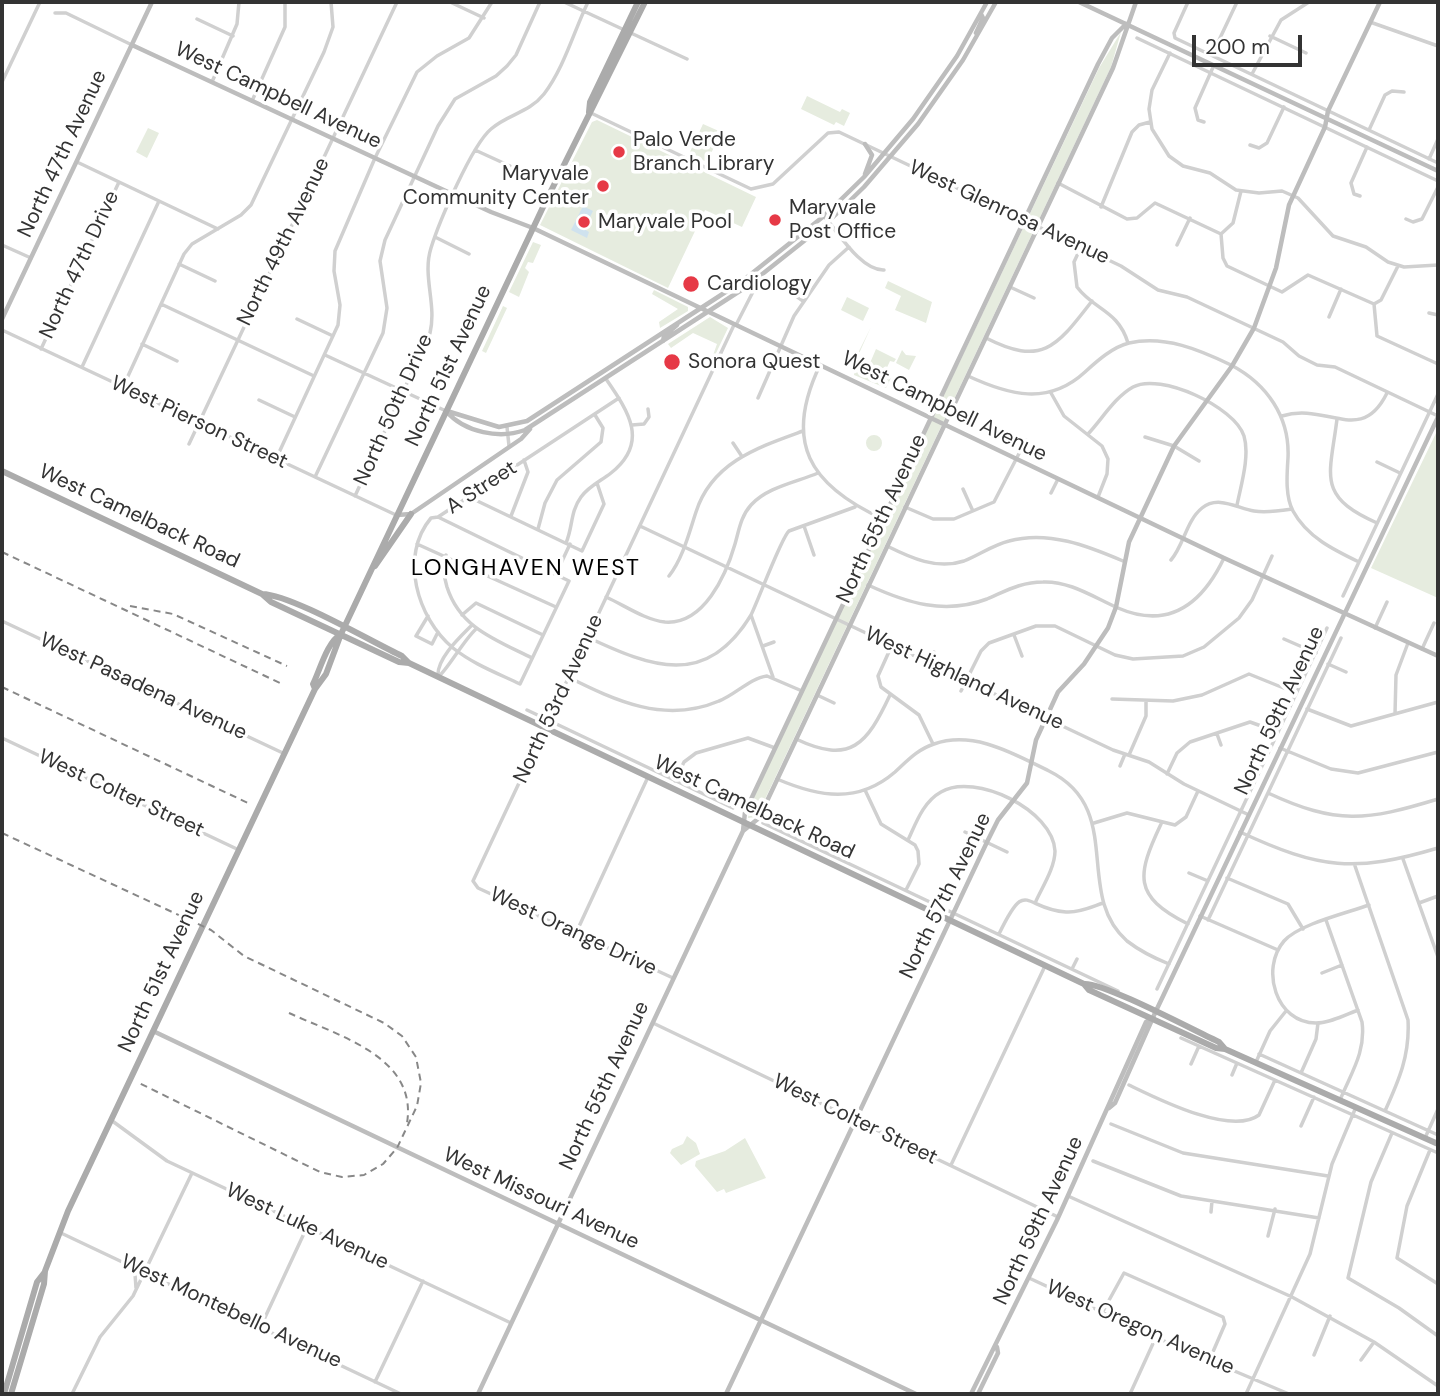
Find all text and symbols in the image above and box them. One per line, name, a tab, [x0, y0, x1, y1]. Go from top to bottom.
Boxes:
scale bar	[1195, 21, 1305, 65]
text: 200 m	[1205, 33, 1270, 61]
street label: West Campbell Avenue	[171, 37, 385, 155]
street label: North 47th Avenue	[13, 66, 113, 242]
place label: Palo Verde Branch Library	[633, 127, 774, 177]
marker: Palo Verde Branch Library	[611, 144, 627, 160]
street label: North 49th Avenue	[232, 154, 336, 330]
street label: West Glenrosa Avenue	[905, 155, 1113, 271]
place label: Maryvale Community Center	[403, 161, 589, 211]
marker: Maryvale Community Center	[595, 178, 611, 194]
street label: North 47th Drive	[35, 187, 125, 343]
place label: Maryvale Post Office	[789, 195, 896, 245]
place label: Maryvale Pool	[598, 209, 732, 235]
marker: Maryvale Post Office	[767, 212, 783, 228]
marker: Maryvale Pool	[576, 214, 592, 230]
place label: Cardiology	[707, 271, 812, 297]
marker: Cardiology	[681, 274, 701, 294]
street label: North 51st Avenue	[401, 281, 497, 451]
street label: North 50th Drive	[349, 330, 439, 490]
street label: West Campbell Avenue	[837, 346, 1051, 468]
place label: Sonora Quest	[688, 349, 820, 375]
marker: Sonora Quest	[662, 352, 682, 372]
street label: West Pierson Street	[107, 371, 291, 475]
street label: North 55th Avenue	[832, 431, 932, 607]
street label: A Street	[442, 456, 522, 520]
street label: West Camelback Road	[35, 459, 243, 575]
district label: LONGHAVEN WEST	[413, 555, 639, 583]
street label: North 53rd Avenue	[509, 611, 609, 787]
street label: West Highland Avenue	[861, 622, 1067, 736]
street label: North 59th Avenue	[1230, 623, 1330, 799]
street label: West Pasadena Avenue	[35, 628, 251, 746]
street label: West Colter Street	[34, 745, 208, 843]
street label: West Camelback Road	[650, 750, 858, 866]
street label: North 57th Avenue	[895, 809, 997, 983]
street label: West Orange Drive	[486, 882, 660, 982]
street label: North 51st Avenue	[114, 887, 210, 1057]
street label: North 55th Avenue	[555, 998, 655, 1174]
street label: West Colter Street	[769, 1069, 941, 1171]
street label: North 59th Avenue	[989, 1133, 1089, 1309]
street label: West Missouri Avenue	[439, 1143, 643, 1255]
street label: West Luke Avenue	[222, 1178, 392, 1276]
street label: West Montebello Avenue	[116, 1250, 346, 1374]
street label: West Oregon Avenue	[1042, 1275, 1238, 1381]

